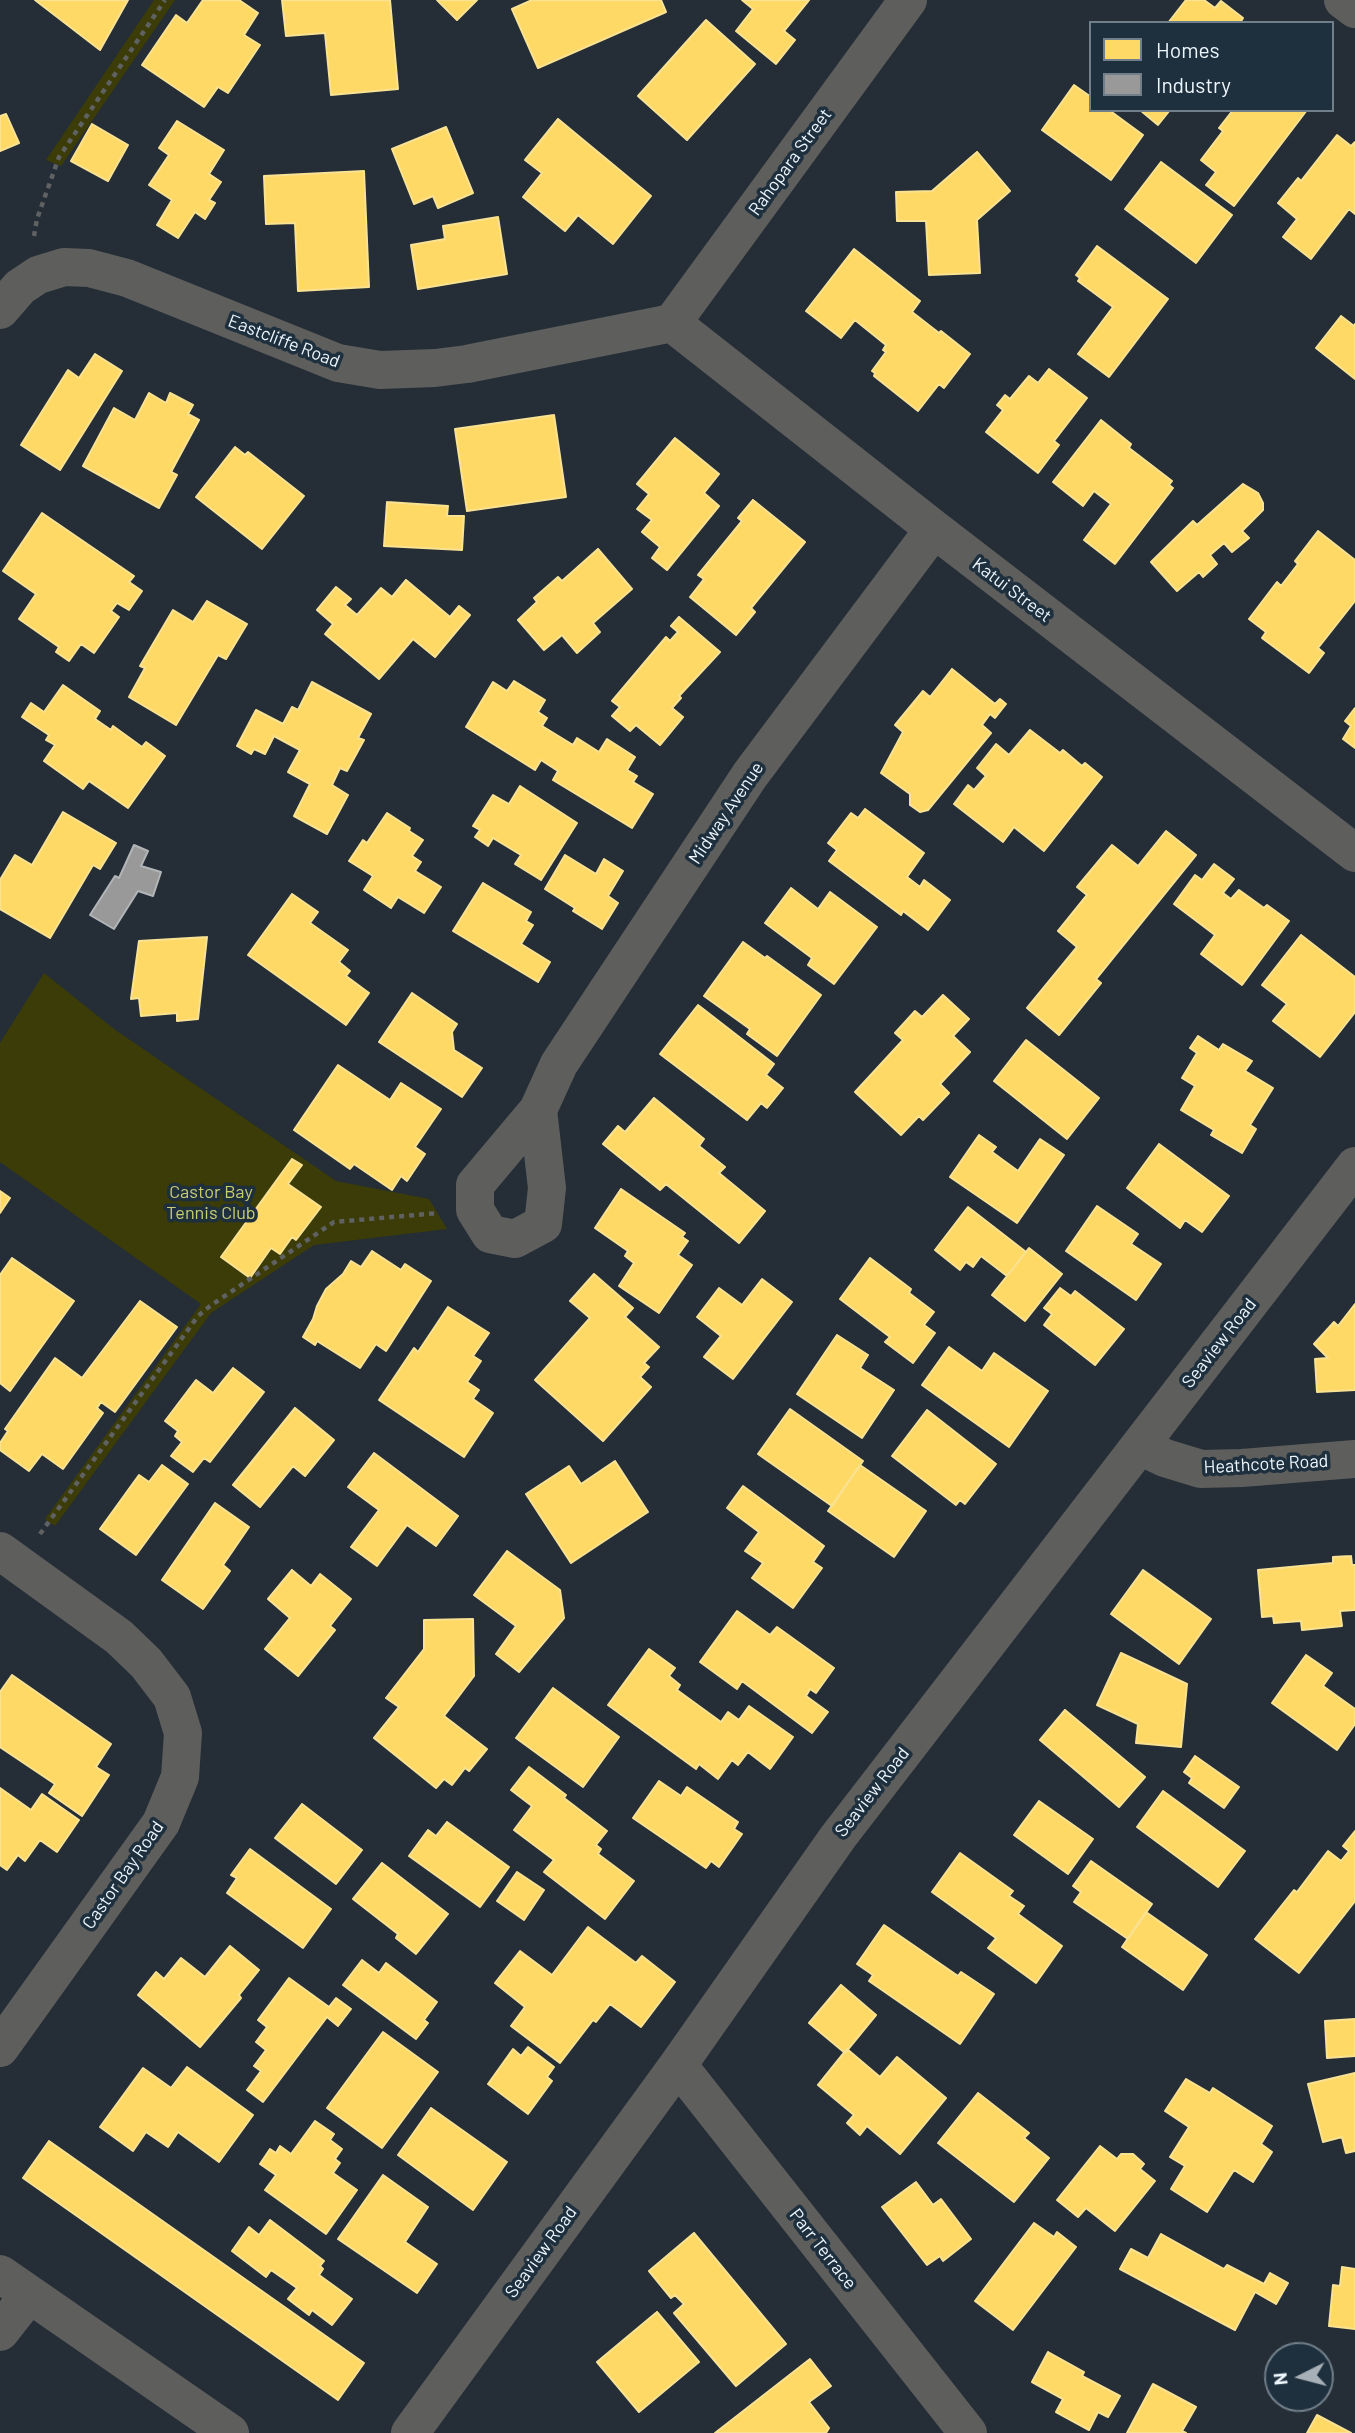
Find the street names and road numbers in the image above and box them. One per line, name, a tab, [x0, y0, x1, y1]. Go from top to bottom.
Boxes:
street label: Rahopara Street	[744, 104, 836, 220]
street label: Eastcliffe Road	[225, 310, 343, 372]
street label: Katui Street	[968, 553, 1056, 627]
street label: Midway Avenue	[684, 758, 768, 868]
street label: Seaview Road	[1177, 1294, 1261, 1392]
street label: Heathcote Road	[1203, 1450, 1329, 1478]
street label: Seaview Road	[830, 1743, 914, 1841]
street label: Castor Bay Road	[78, 1817, 168, 1933]
street label: Seaview Road	[501, 2202, 581, 2302]
street label: Parr Terrace	[785, 2204, 861, 2294]

